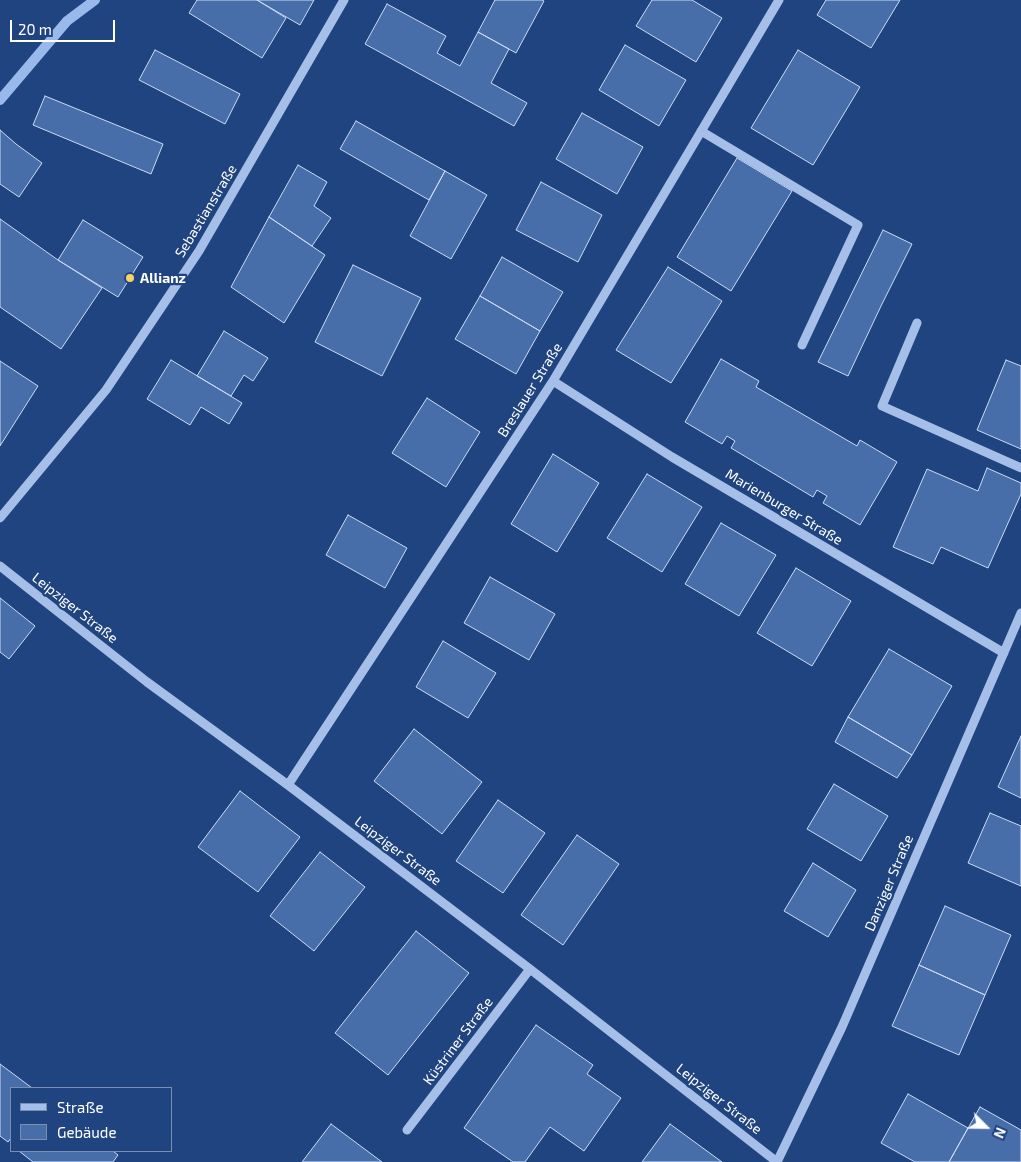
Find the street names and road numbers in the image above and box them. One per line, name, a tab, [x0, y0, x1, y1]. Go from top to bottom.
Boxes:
street label: Sebastianstraße	[172, 161, 240, 261]
street label: Breslauer Straße	[494, 340, 566, 440]
street label: Marienburger Straße	[722, 465, 846, 549]
street label: Leipziger Straße	[29, 569, 121, 647]
street label: Leipziger Straße	[351, 813, 445, 889]
street label: Danziger Straße	[861, 832, 917, 934]
street label: Küstriner Straße	[420, 994, 496, 1088]
street label: Leipziger Straße	[673, 1060, 765, 1138]

